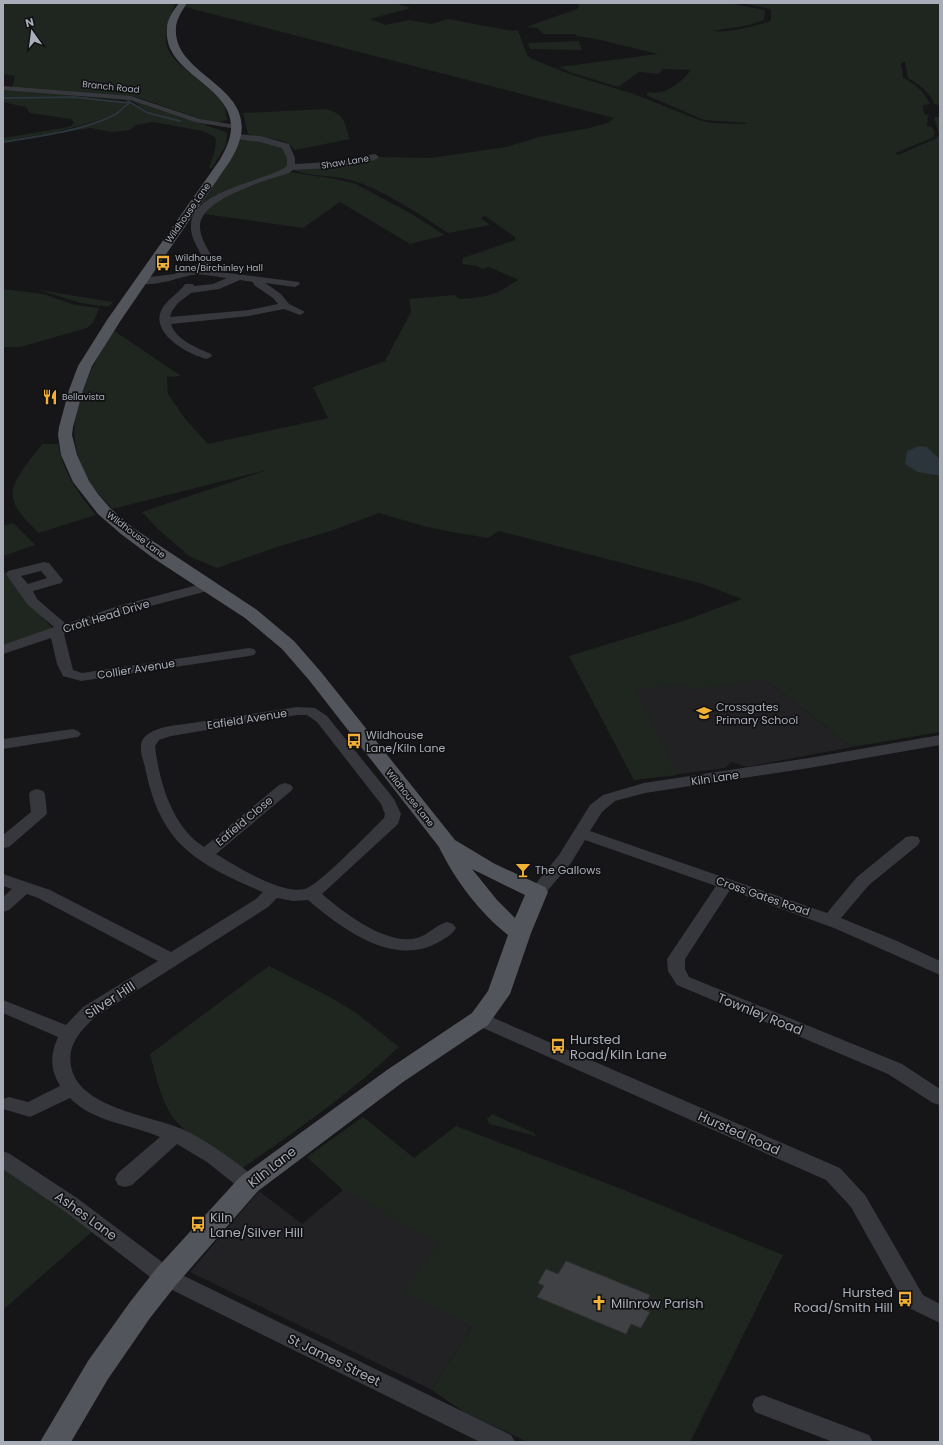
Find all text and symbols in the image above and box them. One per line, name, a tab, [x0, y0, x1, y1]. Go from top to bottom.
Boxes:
north arrow	[12, 12, 52, 52]
text: N	[24, 14, 36, 31]
street label: Branch Road	[82, 78, 140, 96]
street label: Shaw Lane	[320, 152, 370, 172]
street label: Wildhouse Lane	[163, 180, 213, 245]
place label: Wildhouse Lane/Birchinley Hall	[175, 252, 263, 274]
bus stop icon: Wildhouse Lane/Birchinley Hall	[154, 254, 172, 272]
restaurant icon: Bellavista	[41, 388, 59, 406]
place label: Bellavista	[62, 391, 105, 403]
street label: Wildhouse Lane	[104, 509, 168, 561]
street label: Croft Head Drive	[61, 595, 152, 637]
street label: Collier Avenue	[96, 655, 176, 683]
place label: Crossgates Primary School	[716, 699, 798, 728]
school or university icon: Crossgates Primary School	[695, 704, 713, 722]
street label: Eafield Avenue	[206, 705, 288, 733]
place label: Wildhouse Lane/Kiln Lane	[366, 727, 445, 756]
bus stop icon: Wildhouse Lane/Kiln Lane	[345, 732, 363, 750]
street label: Wildhouse Lane	[383, 767, 437, 830]
street label: Kiln Lane	[690, 767, 740, 789]
street label: Eafield Close	[212, 792, 276, 850]
bar icon: The Gallows	[514, 861, 532, 879]
place label: The Gallows	[535, 862, 601, 878]
street label: Cross Gates Road	[714, 872, 812, 920]
street label: Silver Hill	[81, 977, 139, 1023]
street label: Townley Road	[715, 988, 805, 1040]
place label: Hursted Road/Kiln Lane	[570, 1030, 667, 1064]
bus stop icon: Hursted Road/Kiln Lane	[549, 1037, 567, 1055]
street label: Hursted Road	[695, 1106, 783, 1160]
street label: Kiln Lane	[244, 1142, 300, 1192]
street label: Ashes Lane	[51, 1187, 121, 1245]
place label: Kiln Lane/Silver Hill	[210, 1208, 303, 1242]
bus stop icon: Kiln Lane/Silver Hill	[189, 1215, 207, 1233]
place label: Hursted Road/Smith Hill	[794, 1283, 893, 1317]
bus stop icon: Hursted Road/Smith Hill	[896, 1290, 914, 1308]
church icon: Milnrow Parish	[590, 1294, 608, 1312]
place label: Milnrow Parish	[611, 1294, 704, 1313]
street label: St James Street	[284, 1329, 384, 1391]

